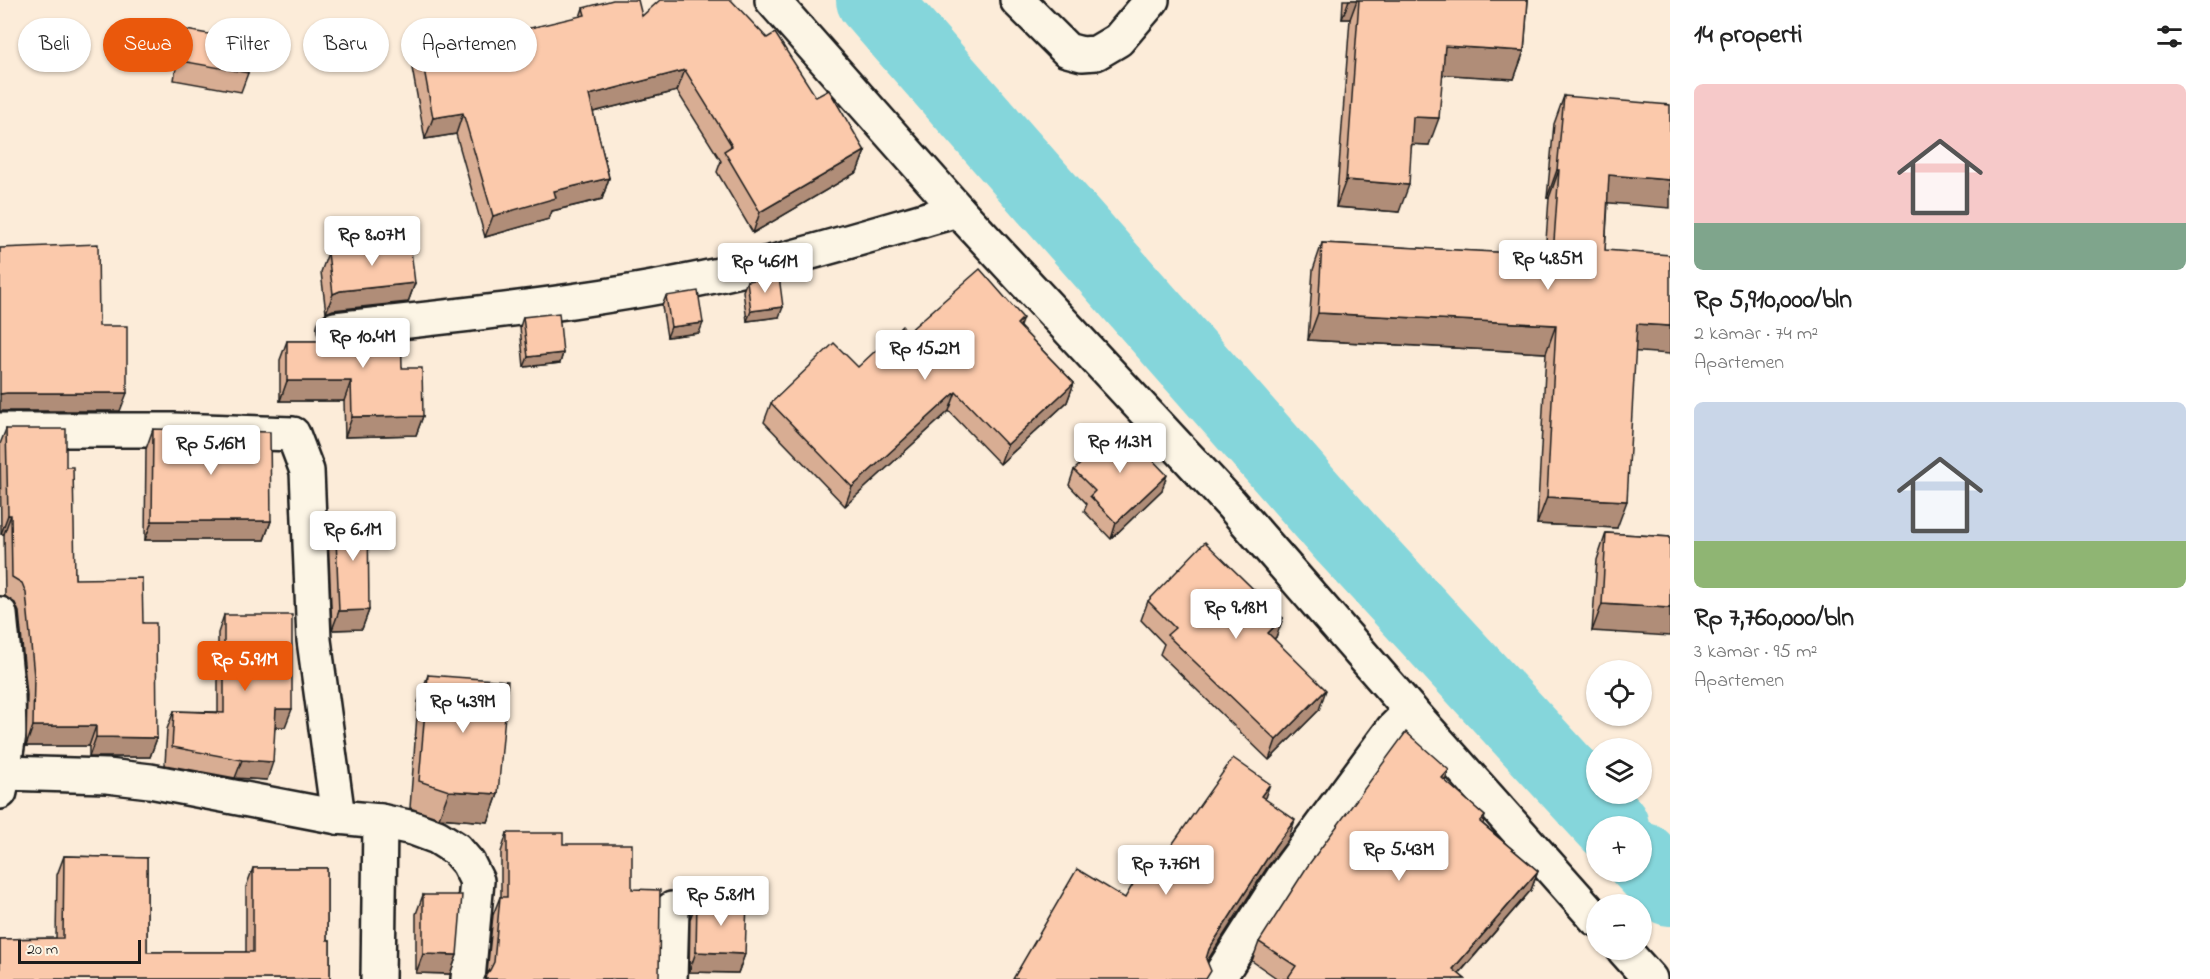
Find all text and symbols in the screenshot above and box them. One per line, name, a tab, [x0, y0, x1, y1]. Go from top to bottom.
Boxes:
text: 14 properti	[1694, 17, 1802, 55]
chip: Beli	[18, 18, 91, 72]
chip: Sewa	[103, 18, 193, 72]
chip: Filter	[205, 18, 291, 72]
chip: Baru	[303, 18, 389, 72]
chip: Apartemen	[401, 18, 537, 72]
icon: filters	[2153, 20, 2186, 53]
icon: home	[1886, 123, 1994, 231]
pin: Rp 8.07M	[310, 216, 434, 267]
text: Rp 8.07M	[338, 221, 406, 250]
pin: Rp 4.85M	[1486, 240, 1610, 291]
pin: Rp 4.61M	[703, 243, 827, 294]
text: Rp 4.85M	[1513, 245, 1583, 274]
text: Rp 4.61M	[732, 248, 798, 277]
text: Rp 5,910,000/bln	[1694, 282, 1852, 320]
pin: Rp 10.4M	[301, 318, 425, 369]
text: 2 kamar · 74 m²	[1694, 320, 1818, 349]
text: Rp 10.4M	[330, 323, 396, 352]
pin: Rp 15.2M	[863, 330, 987, 381]
text: Rp 15.2M	[890, 335, 960, 364]
text: Apartemen	[1694, 349, 1784, 378]
pin: Rp 11.3M	[1058, 423, 1182, 474]
pin: Rp 5.16M	[149, 425, 273, 476]
text: Rp 11.3M	[1088, 428, 1152, 457]
text: Rp 5.16M	[176, 430, 246, 459]
icon: home	[1886, 441, 1994, 549]
pin: Rp 6.1M	[298, 511, 408, 562]
text: Rp 6.1M	[324, 516, 382, 545]
pin: Rp 9.18M	[1174, 589, 1298, 640]
text: Rp 9.18M	[1204, 594, 1268, 623]
text: Rp 7,760,000/bln	[1694, 600, 1854, 638]
text: 3 kamar · 95 m²	[1694, 638, 1818, 667]
pin: Rp 5.91M	[183, 641, 307, 692]
text: Rp 5.91M	[212, 646, 278, 675]
map controls	[1586, 660, 1652, 960]
button: locate	[1586, 660, 1652, 726]
text: Apartemen	[1694, 667, 1784, 696]
pin: Rp 4.39M	[401, 683, 525, 734]
text: Rp 4.39M	[430, 688, 496, 717]
button: layers	[1586, 738, 1652, 804]
button: +	[1586, 816, 1652, 882]
pin: Rp 5.43M	[1337, 831, 1461, 882]
text: Rp 5.43M	[1363, 836, 1435, 865]
pin: Rp 7.76M	[1104, 845, 1228, 896]
text: Rp 7.76M	[1132, 850, 1200, 879]
pin: Rp 5.81M	[659, 876, 783, 927]
text: Rp 5.81M	[687, 881, 755, 910]
button: −	[1586, 894, 1652, 960]
scale bar	[18, 937, 141, 964]
text: 20 m	[27, 938, 58, 962]

